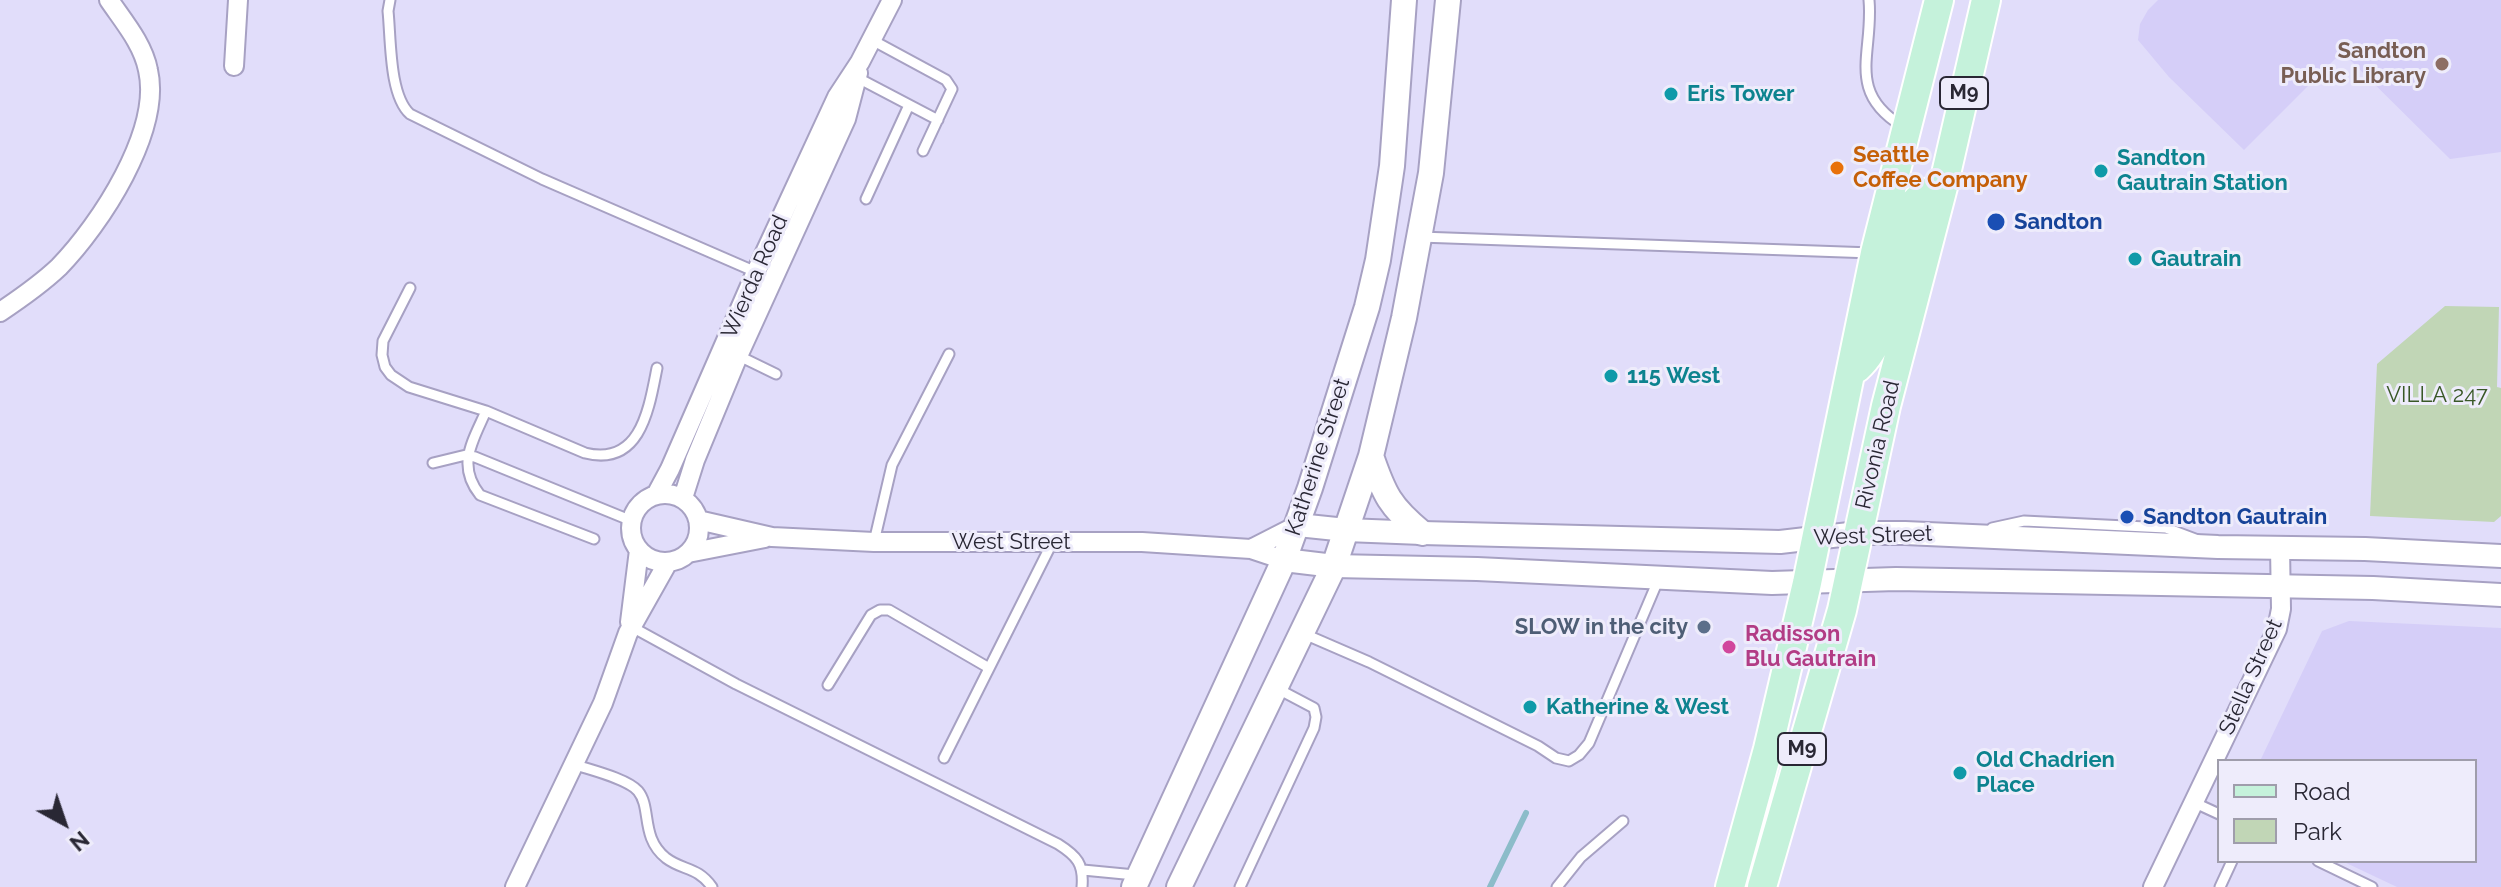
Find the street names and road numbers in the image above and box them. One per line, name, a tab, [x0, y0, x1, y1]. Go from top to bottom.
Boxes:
road number: M9	[1940, 77, 1988, 109]
street label: Wierda Road	[716, 211, 794, 343]
street label: Katherine Street	[1280, 375, 1356, 539]
street label: Rivonia Road	[1850, 378, 1906, 512]
street label: West Street	[1813, 521, 1933, 551]
street label: West Street	[951, 529, 1071, 555]
street label: Stella Street	[2214, 615, 2288, 739]
road number: M9	[1778, 733, 1826, 765]

